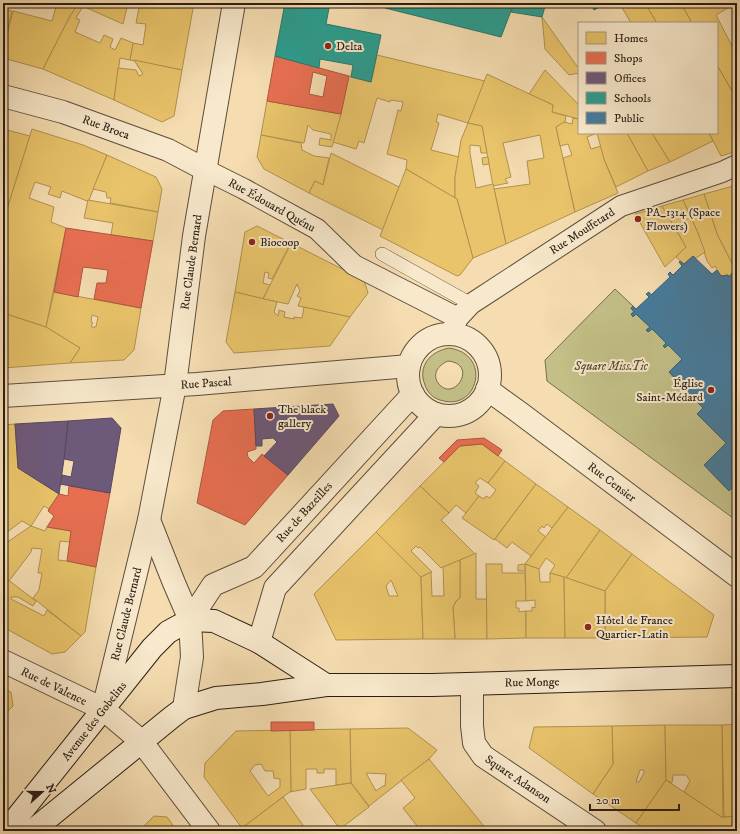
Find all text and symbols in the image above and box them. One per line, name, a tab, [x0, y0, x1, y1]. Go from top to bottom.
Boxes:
legend	[578, 22, 718, 134]
text: Homes	[614, 31, 648, 46]
place label: Delta	[336, 39, 363, 54]
marker: Delta	[323, 41, 333, 51]
text: Shops	[614, 51, 642, 66]
text: Offices	[614, 71, 646, 86]
text: Schools	[614, 91, 651, 106]
text: Public	[614, 111, 644, 126]
street label: Rue Broca	[80, 112, 132, 143]
street label: Rue Édouard Quénu	[226, 175, 318, 236]
street label: Rue Mouffetard	[547, 205, 618, 258]
place label: PA_1314 (Space Flowers)	[646, 205, 720, 234]
street label: Rue Claude Bernard	[177, 213, 206, 311]
marker: PA_1314 (Space Flowers)	[633, 214, 643, 224]
place label: Biocoop	[260, 235, 299, 250]
marker: Biocoop	[247, 237, 257, 247]
park label: Square Miss.Tic	[573, 359, 649, 374]
street label: Rue Pascal	[180, 374, 233, 393]
place label: Église Saint-Médard	[636, 376, 703, 405]
marker: Église Saint-Médard	[706, 385, 716, 395]
place label: The black gallery	[278, 402, 326, 431]
marker: The black gallery	[265, 411, 275, 421]
street label: Rue Censier	[584, 459, 639, 506]
street label: Rue de Bazeilles	[273, 479, 336, 546]
street label: Rue Claude Bernard	[108, 566, 145, 663]
place label: Hôtel de France Quartier-Latin	[596, 613, 673, 642]
marker: Hôtel de France Quartier-Latin	[583, 622, 593, 632]
street label: Rue de Valence	[18, 664, 89, 709]
street label: Rue Monge	[504, 675, 560, 690]
street label: Avenue des Gobelins	[59, 679, 130, 764]
street label: Square Adanson	[482, 752, 554, 807]
north arrow	[22, 772, 62, 812]
text: N	[42, 782, 59, 795]
scale bar	[590, 786, 679, 812]
text: 20 m	[596, 793, 620, 808]

